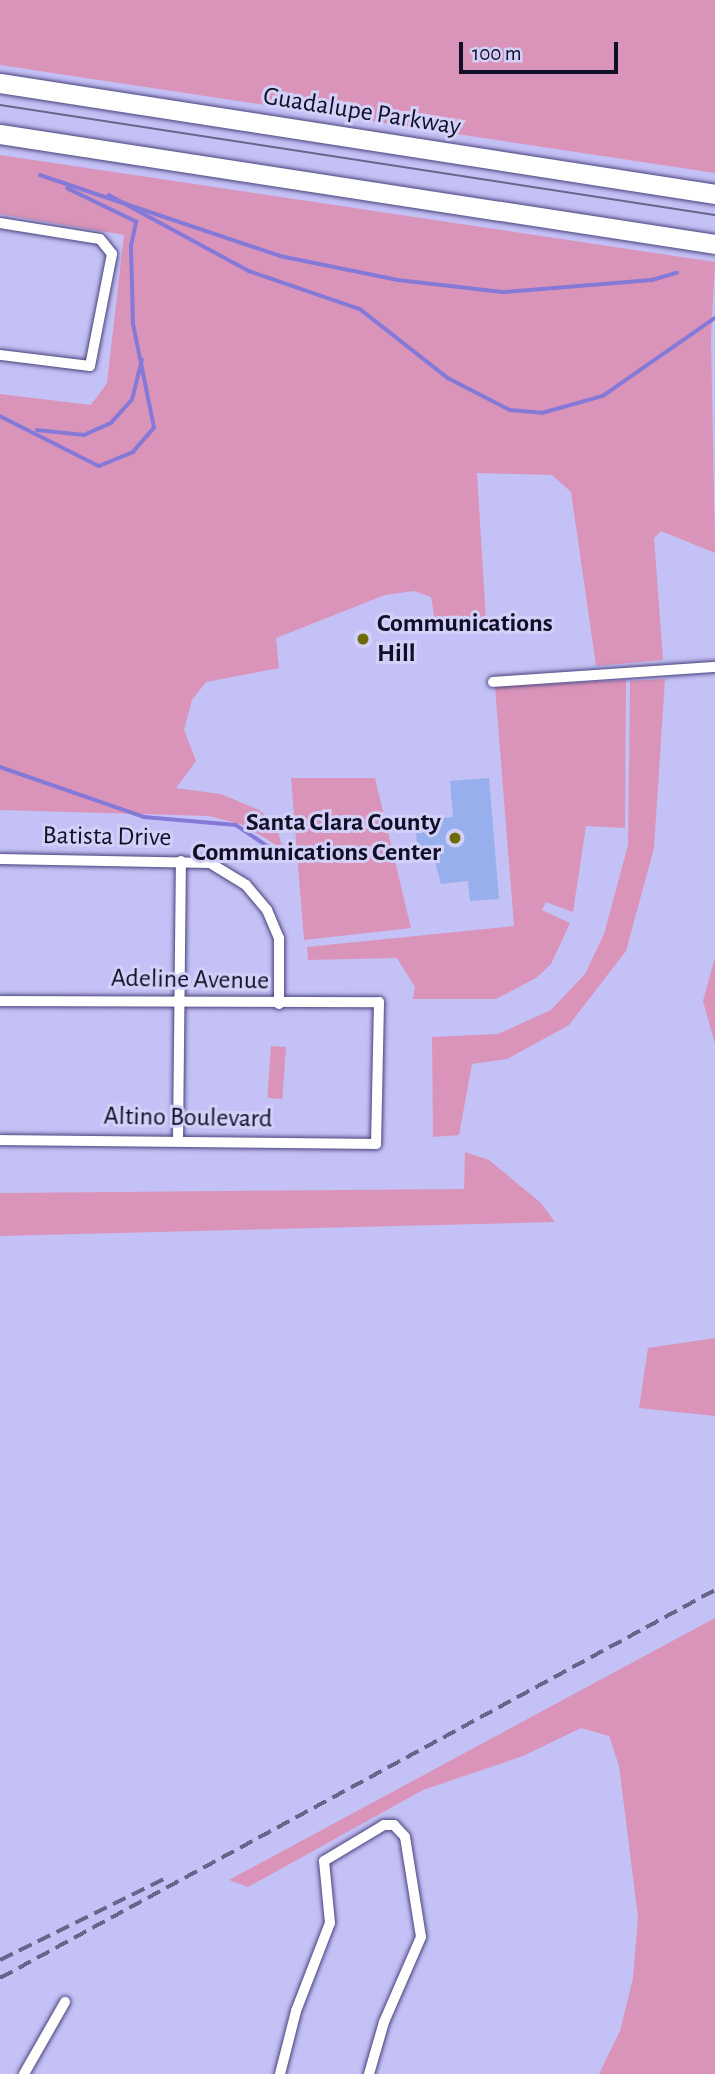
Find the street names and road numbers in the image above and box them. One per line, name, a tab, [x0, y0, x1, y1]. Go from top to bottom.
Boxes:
street label: Guadalupe Parkway	[261, 81, 463, 143]
street label: Batista Drive	[42, 820, 172, 854]
street label: Adeline Avenue	[111, 963, 269, 997]
street label: Altino Boulevard	[103, 1101, 273, 1135]

